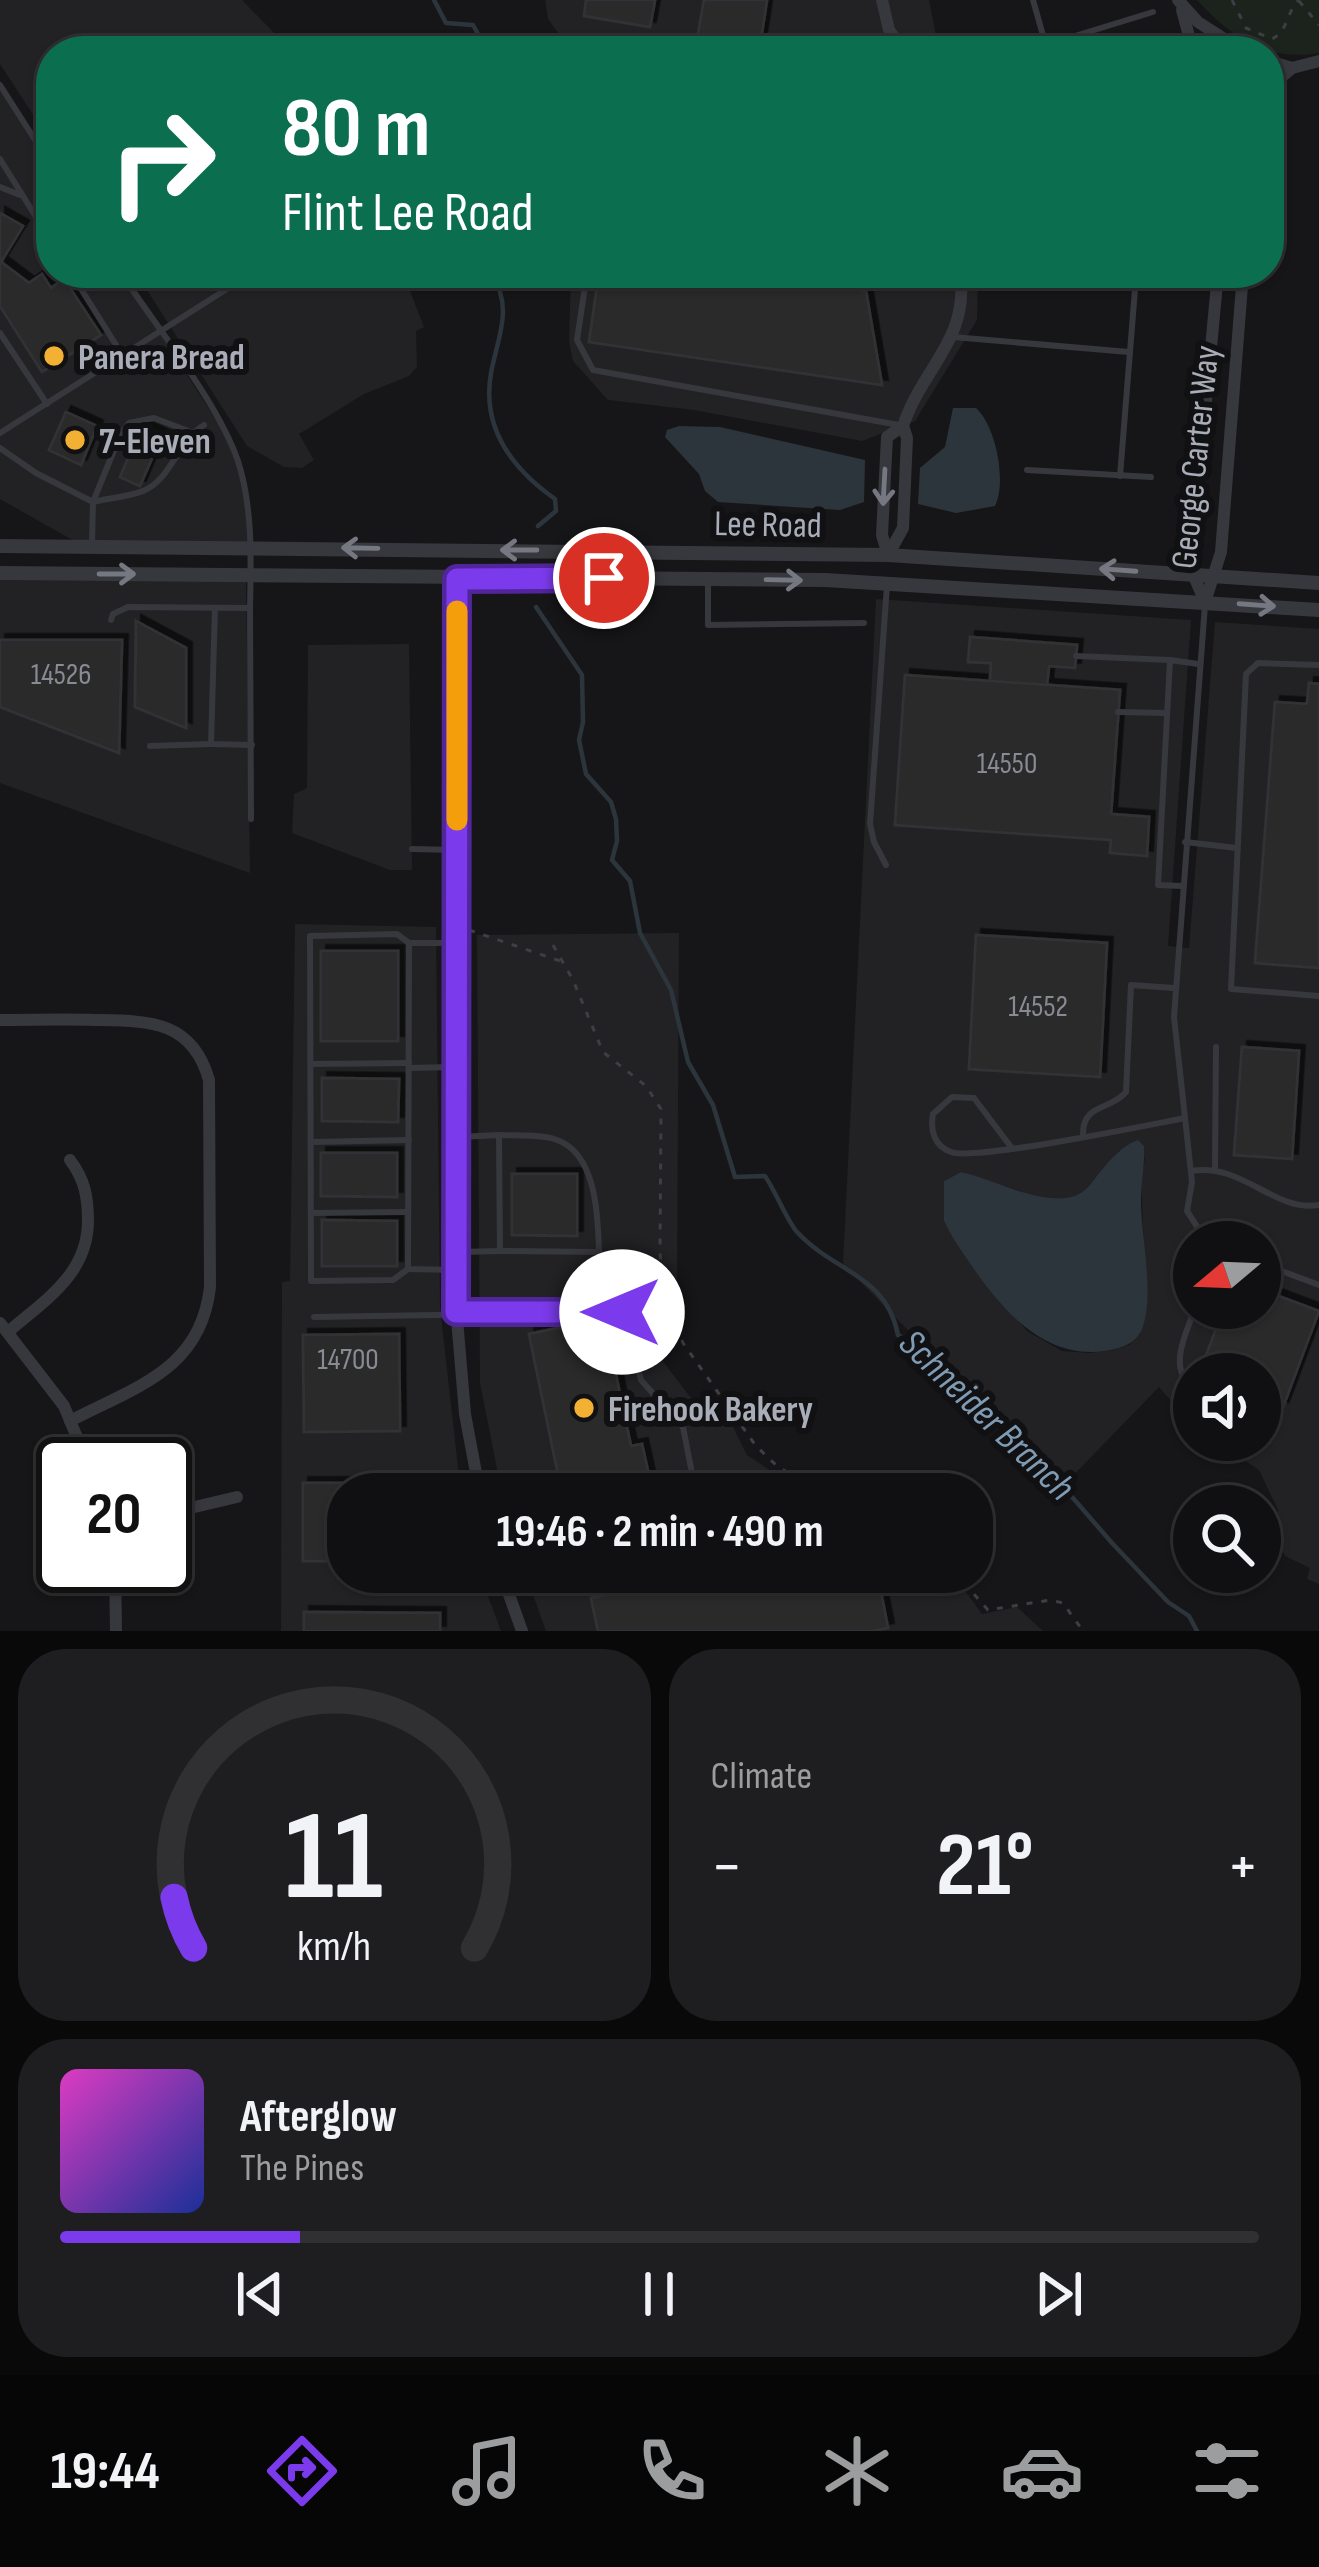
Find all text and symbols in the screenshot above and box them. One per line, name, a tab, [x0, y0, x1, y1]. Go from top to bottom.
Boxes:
text: 80 m	[282, 79, 430, 180]
icon: right	[84, 84, 240, 240]
text: Flint Lee Road	[282, 181, 534, 246]
place label: Panera Bread	[78, 337, 245, 380]
marker: Panera Bread	[41, 343, 67, 369]
street label: George Carter Way	[1163, 344, 1230, 571]
place label: 7-Eleven	[99, 421, 211, 464]
marker: 7-Eleven	[62, 427, 88, 453]
one-way arrow	[872, 467, 895, 506]
street label: Lee Road	[714, 503, 822, 548]
pin	[553, 527, 655, 629]
one-way arrow	[341, 537, 380, 559]
one-way arrow	[500, 539, 539, 561]
icon: arrive	[571, 545, 637, 611]
one-way arrow	[1099, 558, 1138, 581]
one-way arrow	[97, 563, 136, 585]
one-way arrow	[764, 568, 803, 591]
one-way arrow	[1237, 594, 1276, 617]
house number: 14526	[31, 657, 91, 693]
house number: 14550	[977, 746, 1037, 782]
house number: 14552	[1008, 989, 1068, 1025]
north arrow	[1173, 1221, 1281, 1329]
map controls	[1173, 1221, 1281, 1593]
position arrow	[559, 1249, 685, 1375]
water label: Schneider Branch	[889, 1320, 1084, 1511]
house number: 14700	[317, 1342, 379, 1378]
button: sound	[1173, 1353, 1281, 1461]
place label: Firehook Bakery	[608, 1389, 813, 1432]
marker: Firehook Bakery	[571, 1395, 597, 1421]
speed limit sign: 20	[36, 1437, 192, 1593]
button: search	[1173, 1485, 1281, 1593]
text: 19:46 · 2 min · 490 m	[496, 1505, 824, 1560]
text: Climate	[711, 1753, 812, 1800]
text: 11	[285, 1785, 383, 1934]
text: 21°	[936, 1813, 1034, 1921]
text: −	[711, 1828, 743, 1907]
text: +	[1227, 1828, 1259, 1907]
text: km/h	[297, 1921, 371, 1973]
text: Afterglow	[240, 2090, 397, 2145]
text: The Pines	[240, 2145, 364, 2192]
icon: previous	[227, 2261, 293, 2327]
icon: pause	[626, 2261, 692, 2327]
icon: next	[1026, 2261, 1092, 2327]
icon: directions	[260, 2429, 344, 2513]
icon: music	[445, 2429, 529, 2513]
icon: phone	[630, 2429, 714, 2513]
icon: climate	[815, 2429, 899, 2513]
icon: car	[1000, 2429, 1084, 2513]
icon: filters	[1185, 2429, 1269, 2513]
text: 19:44	[50, 2439, 160, 2504]

